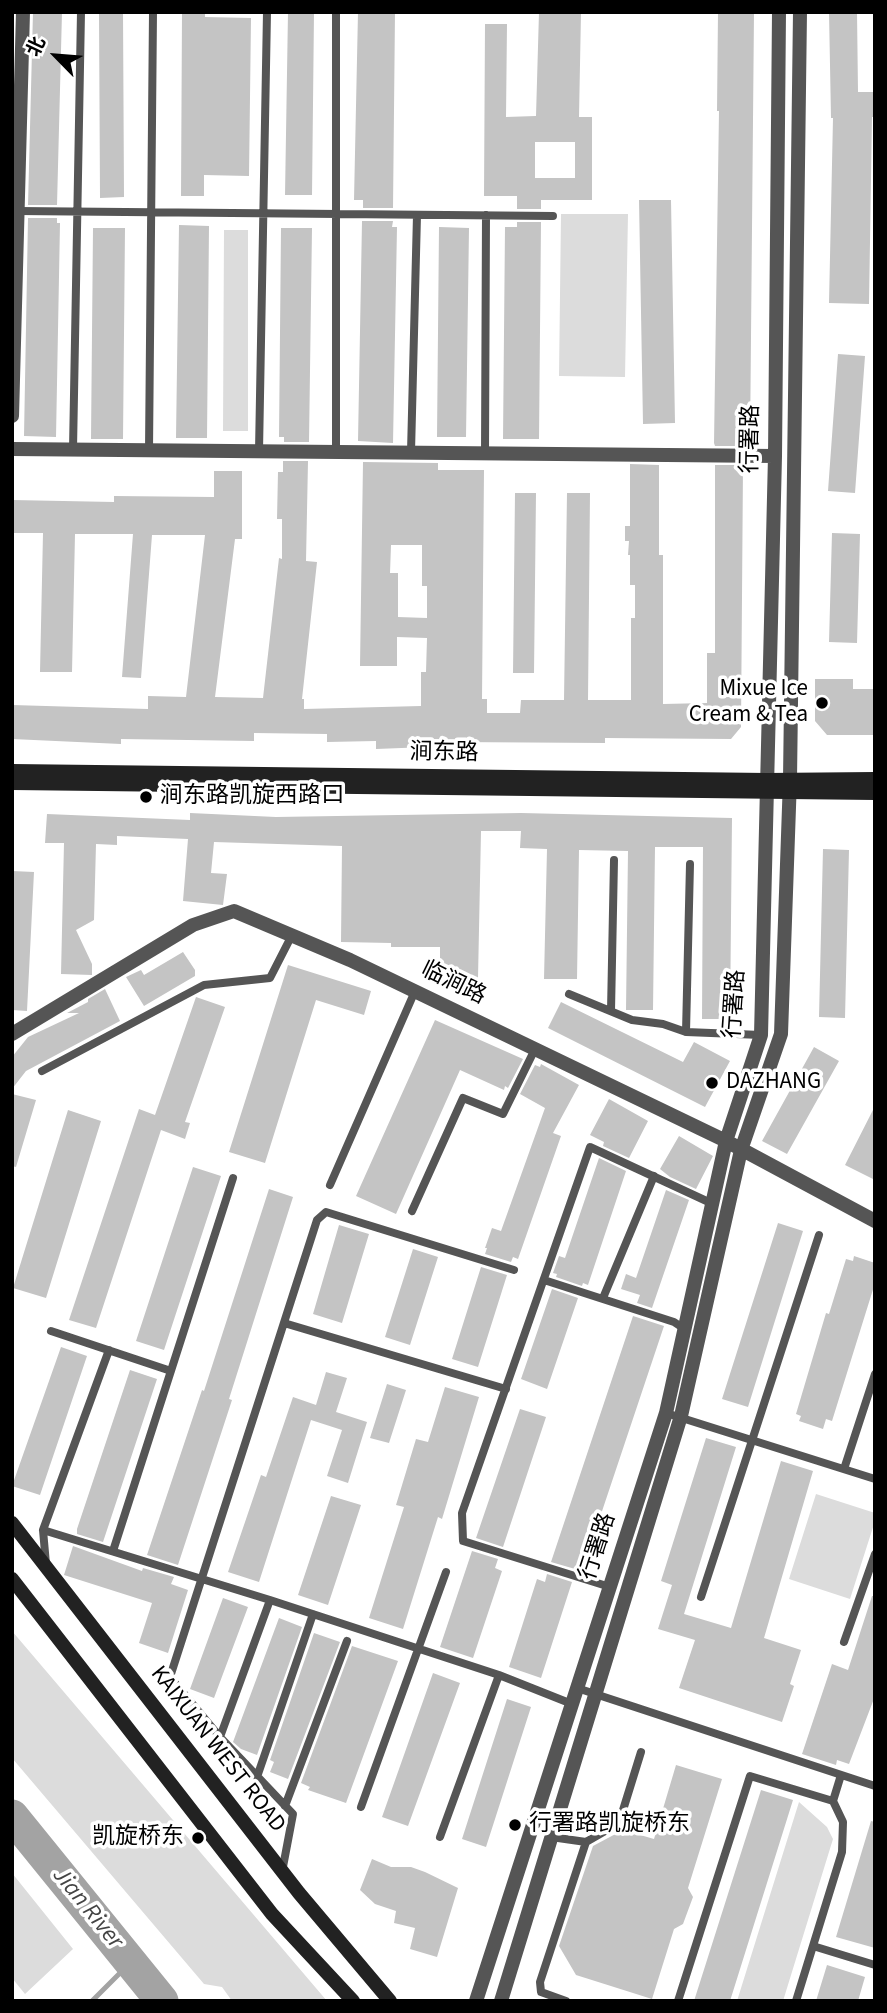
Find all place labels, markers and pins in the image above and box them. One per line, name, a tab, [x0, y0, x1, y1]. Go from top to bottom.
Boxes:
place label: Mixue Ice Cream & Tea	[689, 676, 808, 730]
marker: Mixue Ice Cream & Tea	[814, 695, 830, 711]
place label: 涧东路凯旋西路口	[160, 783, 344, 811]
marker: 涧东路凯旋西路口	[138, 789, 154, 805]
place label: DAZHANG	[726, 1069, 821, 1097]
marker: DAZHANG	[704, 1075, 720, 1091]
place label: 行署路凯旋桥东	[529, 1811, 690, 1839]
marker: 行署路凯旋桥东	[507, 1817, 523, 1833]
place label: 凯旋桥东	[92, 1824, 184, 1852]
marker: 凯旋桥东	[190, 1830, 206, 1846]

